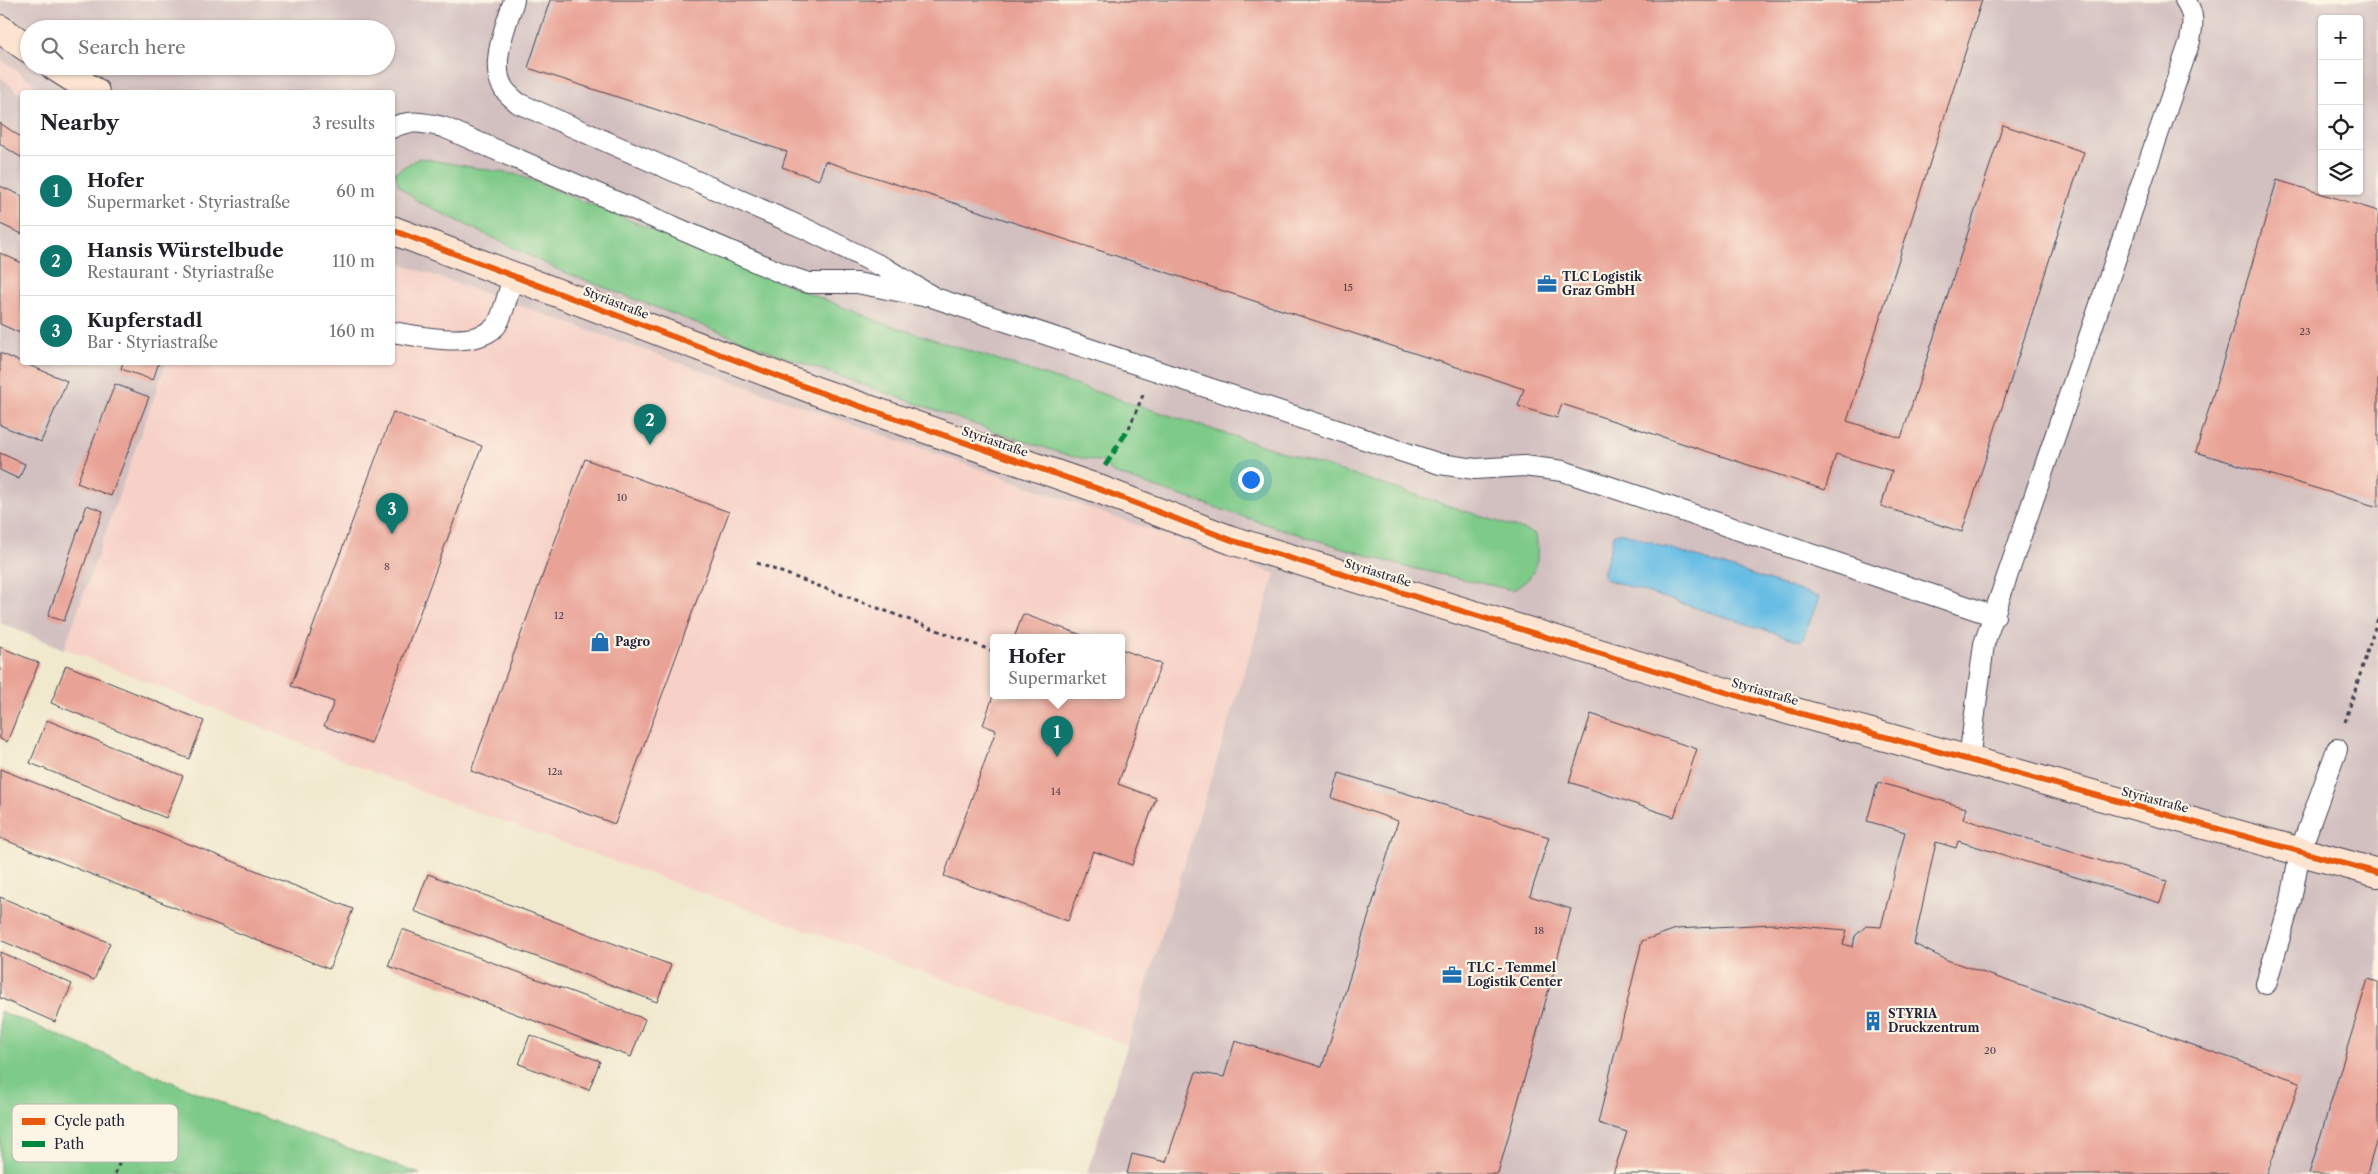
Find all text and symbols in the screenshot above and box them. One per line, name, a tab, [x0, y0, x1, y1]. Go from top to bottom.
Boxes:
map controls	[2318, 15, 2363, 195]
button: +	[2318, 15, 2363, 60]
search box	[20, 20, 395, 75]
icon: search	[38, 34, 66, 62]
text: Search here	[78, 36, 186, 59]
button: −	[2318, 60, 2363, 105]
button: locate	[2318, 105, 2363, 150]
text: Nearby	[40, 110, 119, 135]
text: 3 results	[312, 113, 375, 133]
button: layers	[2318, 150, 2363, 195]
text: Hofer	[87, 169, 144, 192]
text: 1	[52, 181, 60, 201]
text: 60 m	[336, 181, 375, 201]
text: Supermarket · Styriastraße	[87, 192, 290, 212]
text: Hansis Würstelbude	[87, 239, 284, 262]
text: 2	[51, 251, 61, 271]
text: 110 m	[332, 251, 375, 271]
text: Restaurant · Styriastraße	[87, 262, 274, 282]
place label: TLC Logistik Graz GmbH	[1562, 269, 1643, 298]
office icon: TLC Logistik Graz GmbH	[1536, 273, 1558, 295]
house number: 15	[1343, 281, 1353, 294]
street label: Styriastraße	[581, 283, 651, 322]
text: Kupferstadl	[87, 309, 202, 332]
text: 3	[51, 321, 61, 341]
text: 160 m	[330, 321, 375, 341]
house number: 23	[2299, 325, 2311, 338]
text: Bar · Styriastraße	[87, 332, 218, 352]
pin: 2	[634, 404, 666, 445]
street label: Styriastraße	[960, 423, 1030, 460]
your location	[1238, 467, 1264, 493]
house number: 10	[617, 491, 627, 504]
pin: 3	[376, 493, 408, 534]
street label: Styriastraße	[1343, 555, 1414, 590]
house number: 8	[384, 560, 390, 573]
house number: 12	[554, 609, 564, 622]
shop icon: Pagro	[589, 631, 611, 653]
place label: Pagro	[615, 634, 651, 649]
popup	[990, 634, 1125, 699]
text: Hofer	[1008, 645, 1066, 668]
text: Supermarket	[1008, 668, 1107, 688]
street label: Styriastraße	[1730, 675, 1801, 708]
pin: 1	[1041, 716, 1073, 757]
house number: 12a	[547, 765, 563, 778]
street label: Styriastraße	[2120, 783, 2191, 816]
house number: 14	[1051, 785, 1061, 798]
house number: 18	[1534, 924, 1544, 937]
place label: TLC - Temmel Logistik Center	[1467, 960, 1562, 989]
office icon: TLC - Temmel Logistik Center	[1441, 964, 1463, 986]
place label: STYRIA Druckzentrum	[1888, 1006, 1980, 1035]
building icon: STYRIA Druckzentrum	[1862, 1010, 1884, 1032]
house number: 20	[1984, 1044, 1996, 1057]
legend	[12, 1104, 178, 1162]
text: Cycle path	[54, 1112, 125, 1130]
text: Path	[54, 1135, 84, 1153]

